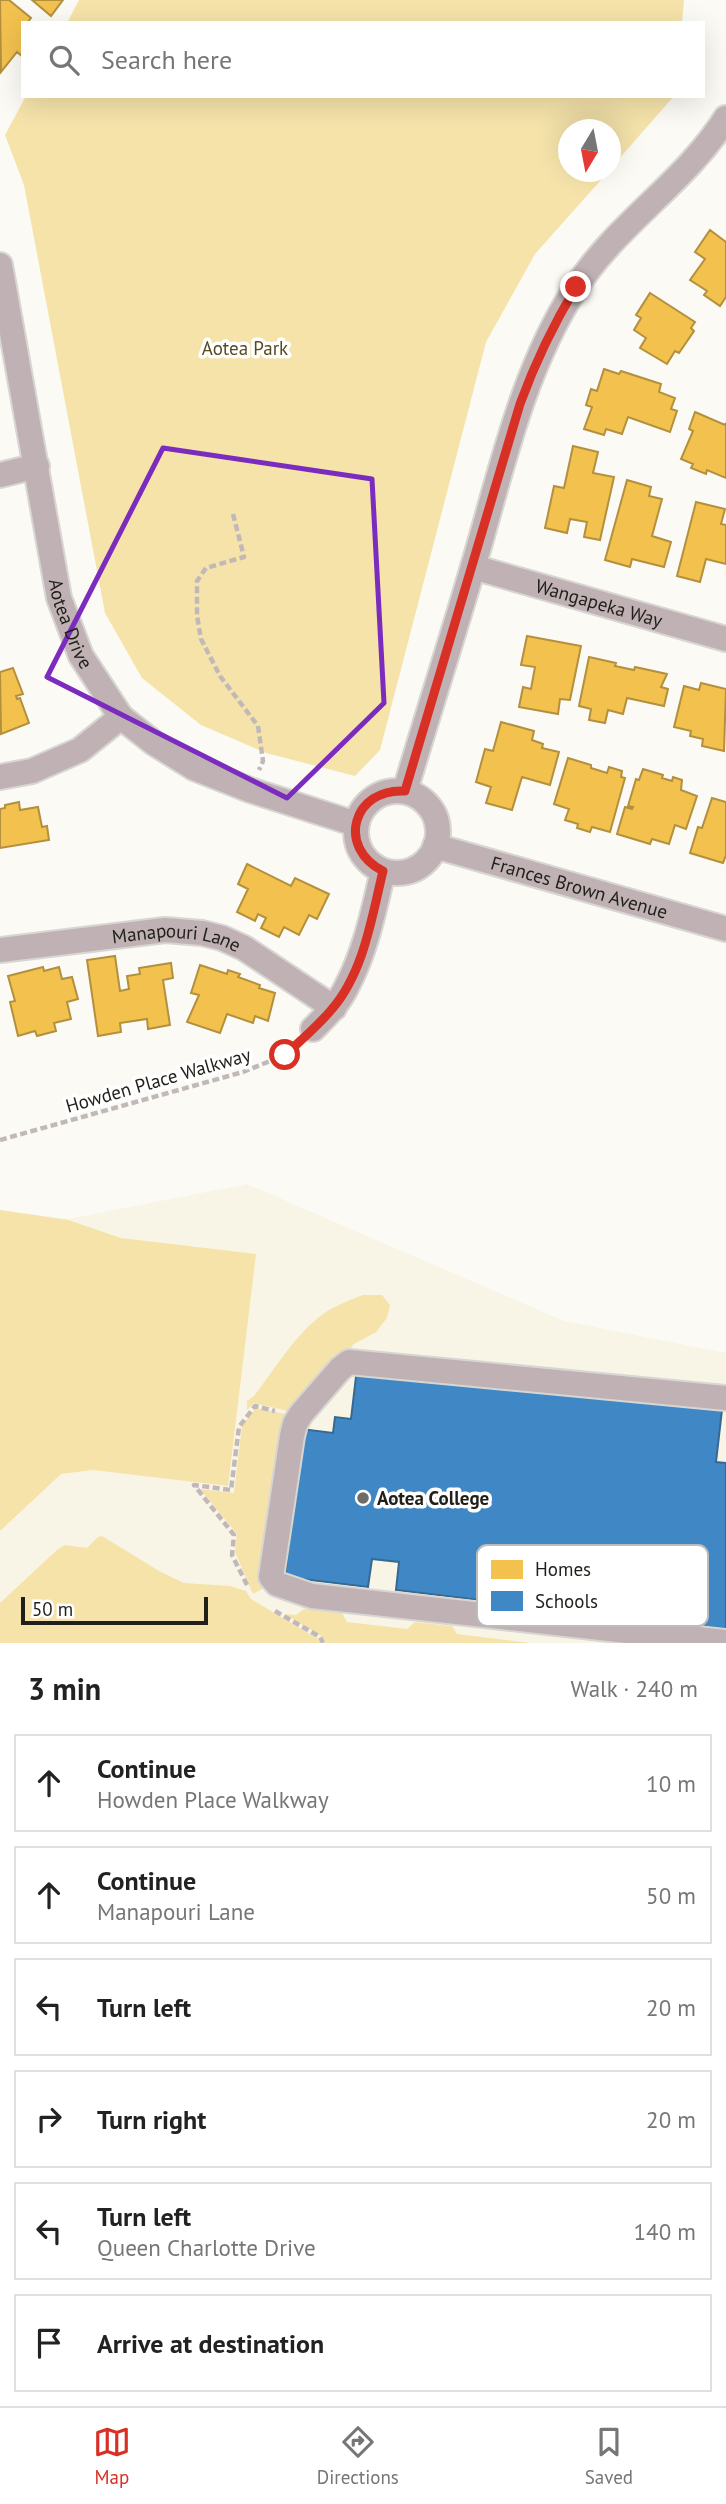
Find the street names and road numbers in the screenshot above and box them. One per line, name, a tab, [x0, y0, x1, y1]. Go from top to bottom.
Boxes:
street label: Wangapeka Way	[533, 573, 665, 632]
street label: Aotea Drive	[44, 577, 98, 673]
street label: Frances Brown Avenue	[488, 851, 670, 924]
street label: Manapouri Lane	[110, 918, 245, 957]
street label: Howden Place Walkway	[63, 1042, 253, 1118]

